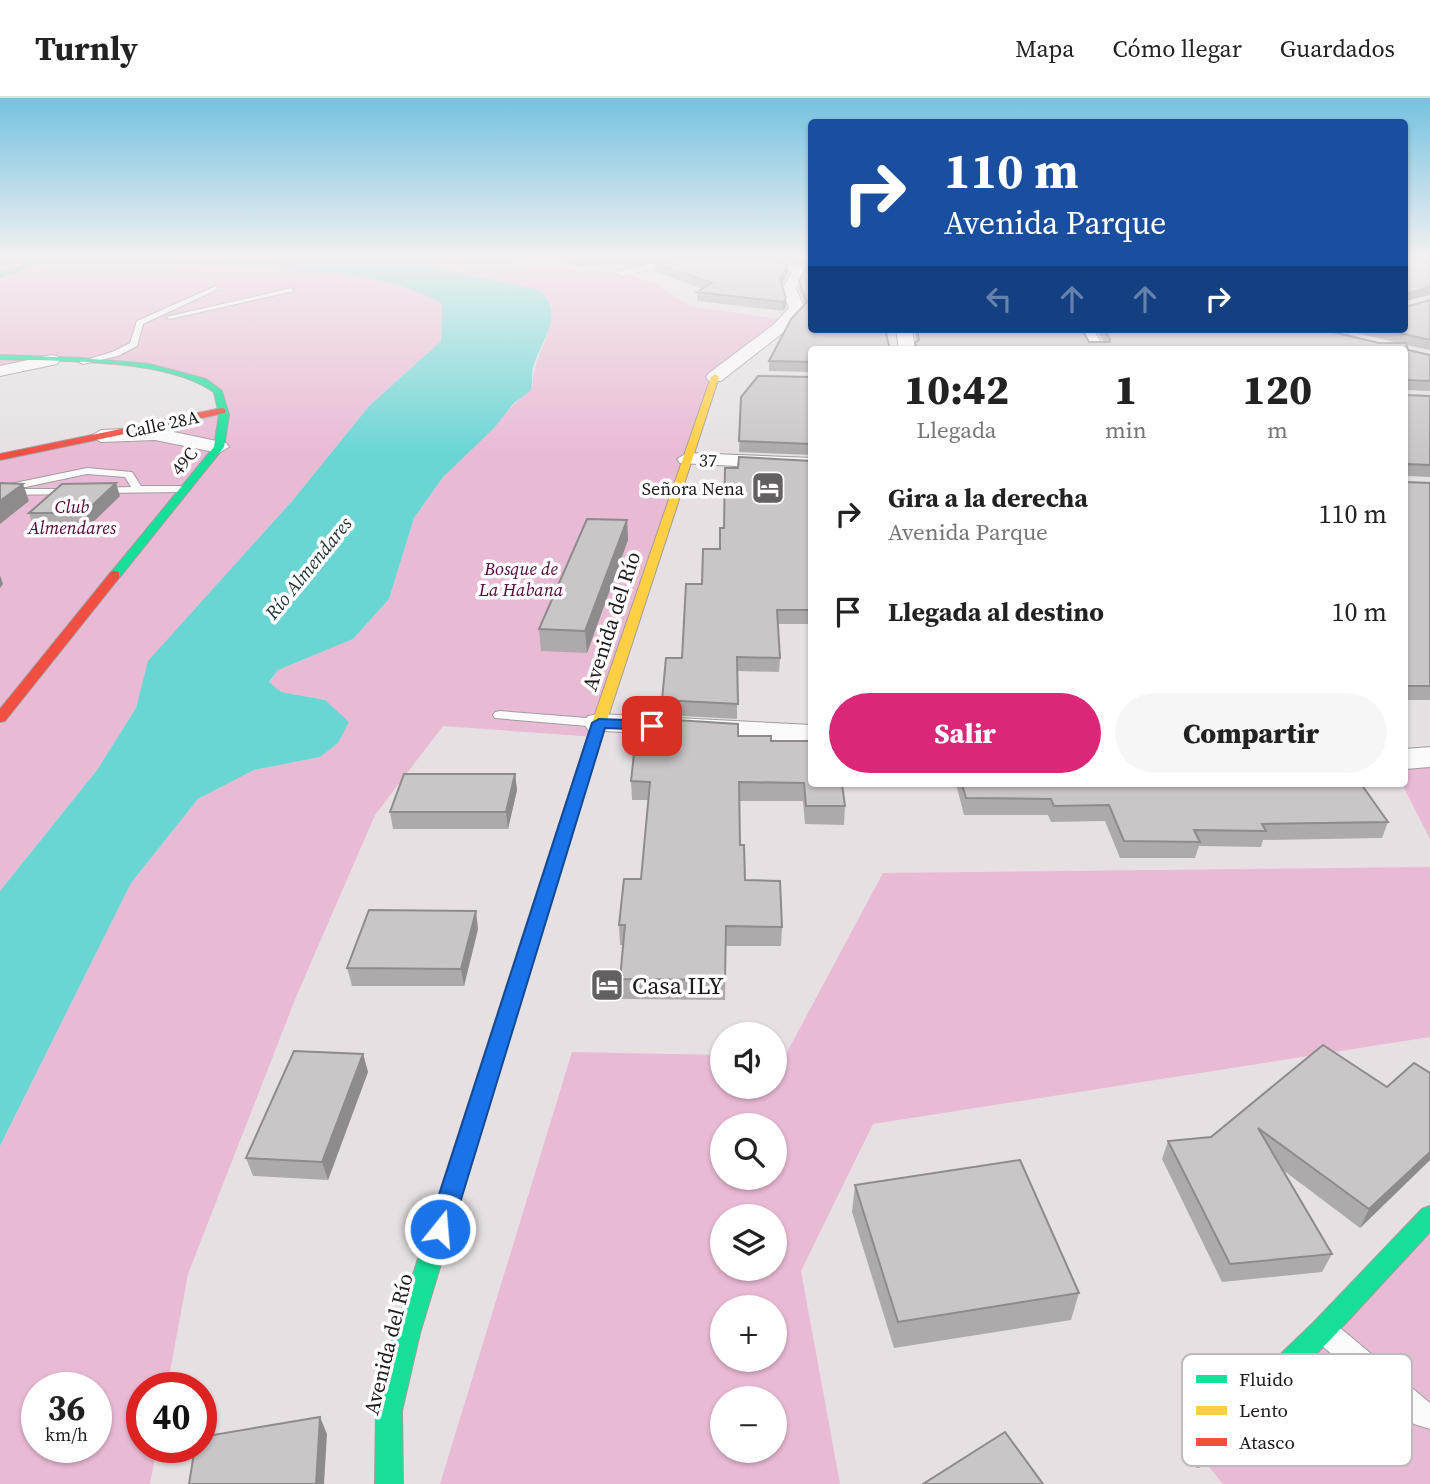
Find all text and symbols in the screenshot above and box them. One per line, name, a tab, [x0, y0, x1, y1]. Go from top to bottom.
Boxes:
text: Turnly	[35, 26, 138, 71]
text: Mapa	[1015, 32, 1074, 65]
text: Cómo llegar	[1112, 32, 1242, 65]
text: Guardados	[1280, 32, 1395, 65]
text: 110 m	[944, 137, 1079, 204]
icon: right	[829, 147, 920, 238]
text: Avenida Parque	[944, 201, 1166, 245]
icon: left	[980, 280, 1018, 318]
icon: ahead	[1053, 280, 1091, 318]
icon: ahead	[1126, 280, 1164, 318]
icon: right	[1199, 280, 1237, 318]
text: 10:42	[904, 360, 1009, 418]
text: 1	[1114, 360, 1137, 418]
text: 120	[1243, 360, 1312, 418]
street label: Calle 28A	[123, 404, 201, 444]
text: Llegada	[917, 414, 997, 446]
text: min	[1105, 414, 1147, 446]
text: m	[1267, 414, 1288, 446]
street label: 49C	[165, 442, 203, 480]
street label: 37	[699, 447, 717, 473]
hotel icon: Señora Nena	[749, 469, 787, 507]
place label: Señora Nena	[642, 476, 745, 501]
text: Gira a la derecha	[888, 480, 1088, 516]
park label: Club Almendares	[27, 494, 117, 540]
icon: right	[829, 495, 867, 533]
text: 110 m	[1319, 496, 1387, 532]
water label: Río Almendares	[258, 511, 357, 625]
text: Avenida Parque	[888, 516, 1048, 548]
street label: Avenida del Río	[575, 548, 647, 694]
park label: Bosque de La Habana	[478, 556, 564, 602]
icon: arrive	[829, 593, 867, 631]
text: Llegada al destino	[888, 594, 1104, 630]
text: 10 m	[1332, 594, 1387, 630]
button: Salir	[829, 693, 1101, 773]
button: Compartir	[1115, 693, 1387, 773]
pin	[622, 696, 682, 756]
icon: arrive	[633, 707, 671, 745]
hotel icon: Casa ILY	[588, 966, 626, 1004]
place label: Casa ILY	[632, 969, 723, 1002]
map controls	[710, 1022, 787, 1463]
button: sound	[710, 1022, 787, 1099]
button: search	[710, 1113, 787, 1190]
position arrow	[403, 1192, 477, 1266]
button: layers	[710, 1204, 787, 1281]
street label: Avenida del Río	[356, 1270, 420, 1418]
button: +	[710, 1295, 787, 1372]
legend	[1182, 1354, 1412, 1466]
text: Fluido	[1239, 1366, 1293, 1392]
speed limit sign: 40	[126, 1372, 217, 1463]
text: 36	[48, 1384, 85, 1432]
button: −	[710, 1386, 787, 1463]
text: Lento	[1239, 1397, 1288, 1423]
text: km/h	[45, 1422, 88, 1447]
text: Atasco	[1239, 1429, 1295, 1455]

